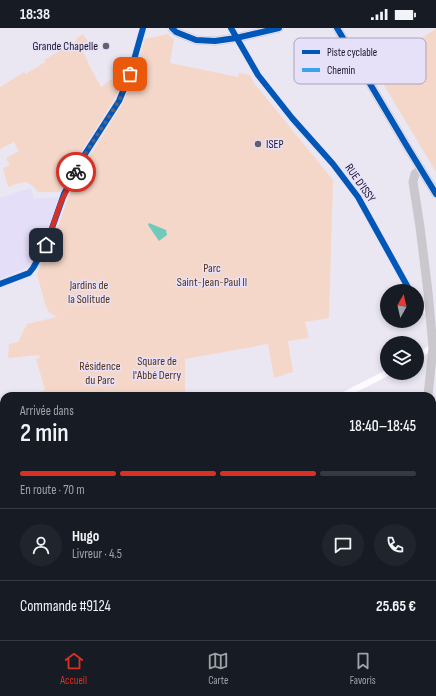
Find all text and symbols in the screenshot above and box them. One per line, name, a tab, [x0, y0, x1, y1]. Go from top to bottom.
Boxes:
text: 18:38	[20, 5, 50, 24]
legend	[294, 38, 426, 84]
place label: Grande Chapelle	[33, 39, 98, 54]
marker: Grande Chapelle	[101, 41, 111, 51]
text: Piste cyclable	[327, 46, 377, 59]
pin	[113, 57, 147, 91]
icon: bag	[119, 63, 141, 85]
text: Chemin	[327, 64, 356, 77]
place label: ISEP	[266, 137, 284, 152]
marker: ISEP	[253, 139, 263, 149]
courier	[56, 152, 96, 192]
icon: bike	[65, 161, 87, 183]
street label: RUE D'ISSY	[341, 161, 379, 205]
pin	[29, 228, 63, 262]
icon: home	[35, 234, 57, 256]
park label: Parc Saint-Jean-Paul II	[177, 261, 247, 290]
park label: Jardins de la Solitude	[68, 278, 110, 307]
north arrow	[380, 284, 424, 328]
map controls	[380, 284, 424, 380]
button: layers	[380, 336, 424, 380]
park label: Square de l'Abbé Derry	[133, 354, 182, 383]
park label: Résidence du Parc	[79, 359, 121, 388]
text: Arrivée dans	[20, 403, 74, 419]
text: 18:40–18:45	[350, 417, 416, 436]
text: 2 min	[20, 418, 69, 449]
text: En route · 70 m	[20, 482, 85, 498]
button: person	[20, 524, 62, 566]
button: chat	[322, 524, 364, 566]
button: phone	[374, 524, 416, 566]
text: Hugo	[72, 527, 99, 546]
text: Livreur · 4.5	[72, 546, 122, 562]
text: Commande #9124	[20, 597, 111, 616]
text: 25.65 €	[376, 597, 416, 616]
tab: Accueil	[60, 650, 87, 687]
tab: Carte	[207, 650, 229, 687]
tab: Favoris	[350, 650, 376, 687]

